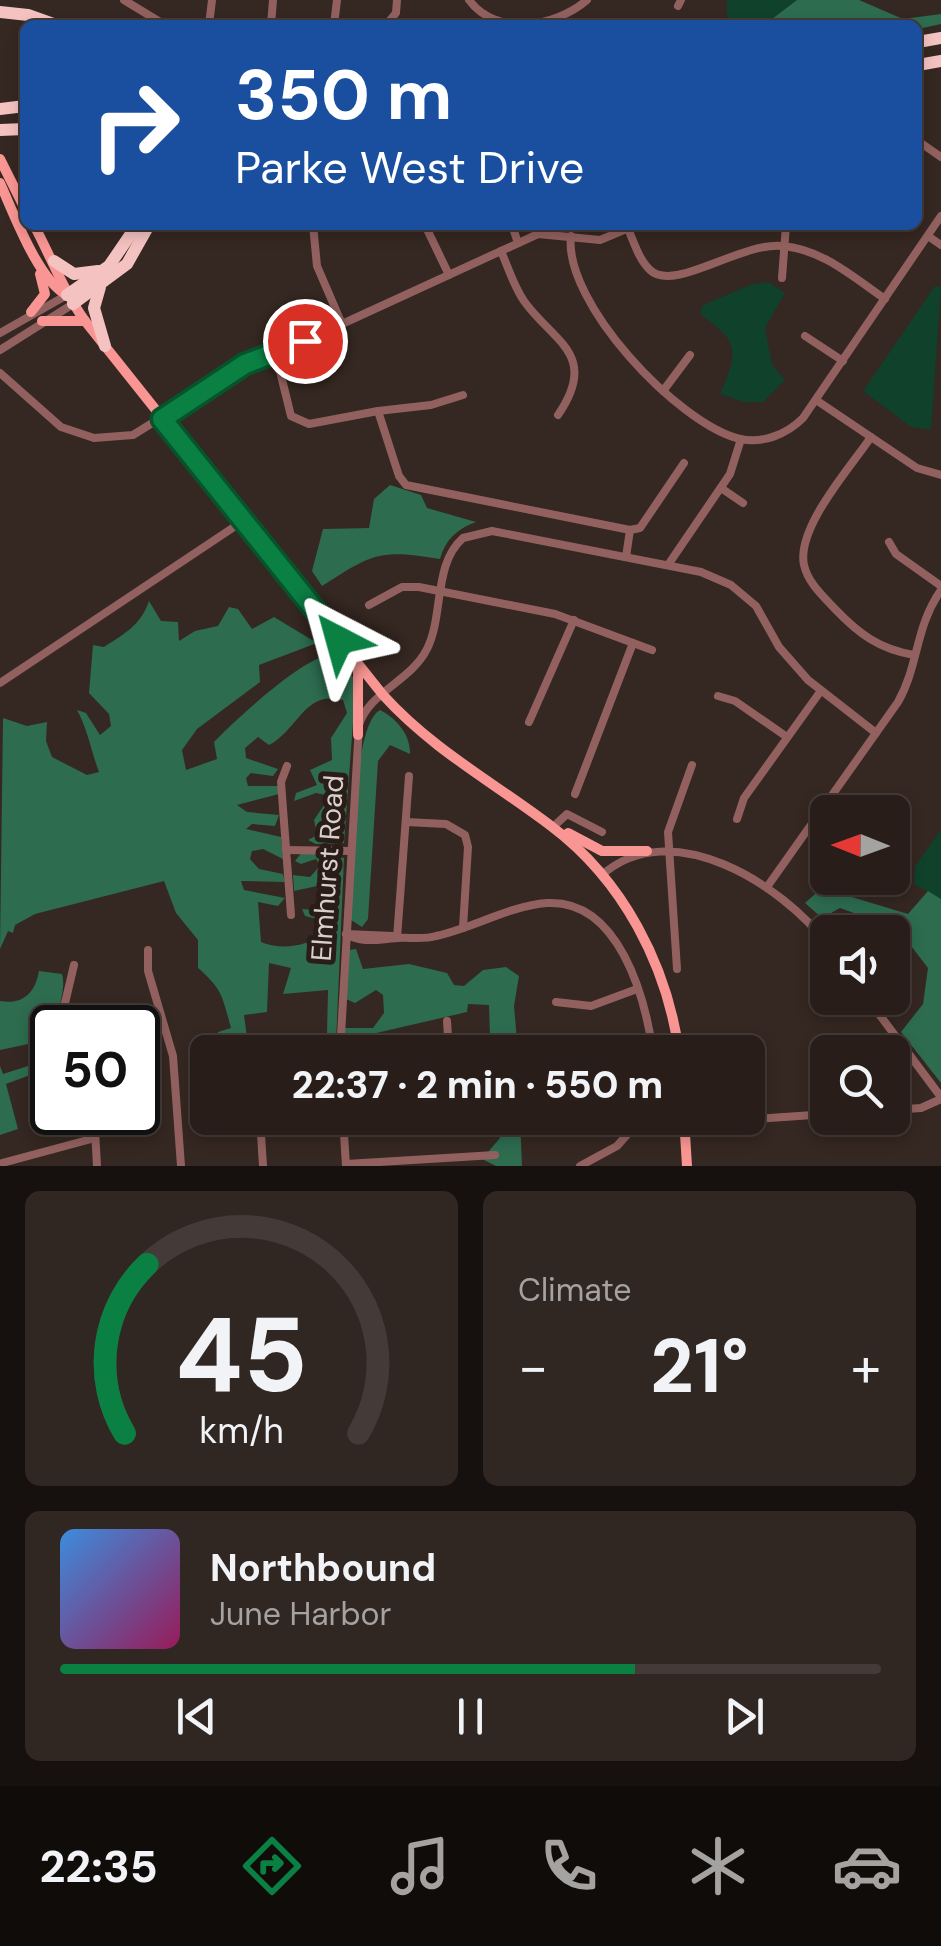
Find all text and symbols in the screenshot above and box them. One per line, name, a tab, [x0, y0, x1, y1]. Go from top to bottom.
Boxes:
text: 350 m	[235, 50, 452, 141]
icon: right	[70, 60, 200, 190]
text: Parke West Drive	[235, 138, 584, 197]
pin	[263, 299, 348, 384]
icon: arrive	[278, 314, 333, 369]
position arrow	[287, 588, 391, 692]
street label: Elmhurst Road	[303, 774, 352, 962]
north arrow	[810, 795, 910, 895]
map controls	[810, 795, 910, 1135]
button: sound	[810, 915, 910, 1015]
speed limit sign: 50	[30, 1005, 160, 1135]
button: search	[810, 1035, 910, 1135]
text: 22:37 · 2 min · 550 m	[292, 1060, 663, 1110]
text: Climate	[518, 1269, 632, 1311]
text: 45	[175, 1288, 308, 1423]
text: 21°	[650, 1318, 749, 1415]
text: −	[518, 1331, 548, 1403]
text: +	[851, 1331, 881, 1403]
text: km/h	[199, 1408, 284, 1454]
text: Northbound	[210, 1543, 436, 1593]
text: June Harbor	[210, 1593, 391, 1635]
icon: previous	[169, 1689, 224, 1744]
icon: pause	[443, 1689, 498, 1744]
icon: next	[717, 1689, 772, 1744]
icon: directions	[237, 1831, 307, 1901]
icon: music	[385, 1831, 455, 1901]
icon: phone	[534, 1831, 604, 1901]
icon: climate	[683, 1831, 753, 1901]
icon: car	[832, 1831, 902, 1901]
text: 22:35	[39, 1837, 158, 1896]

